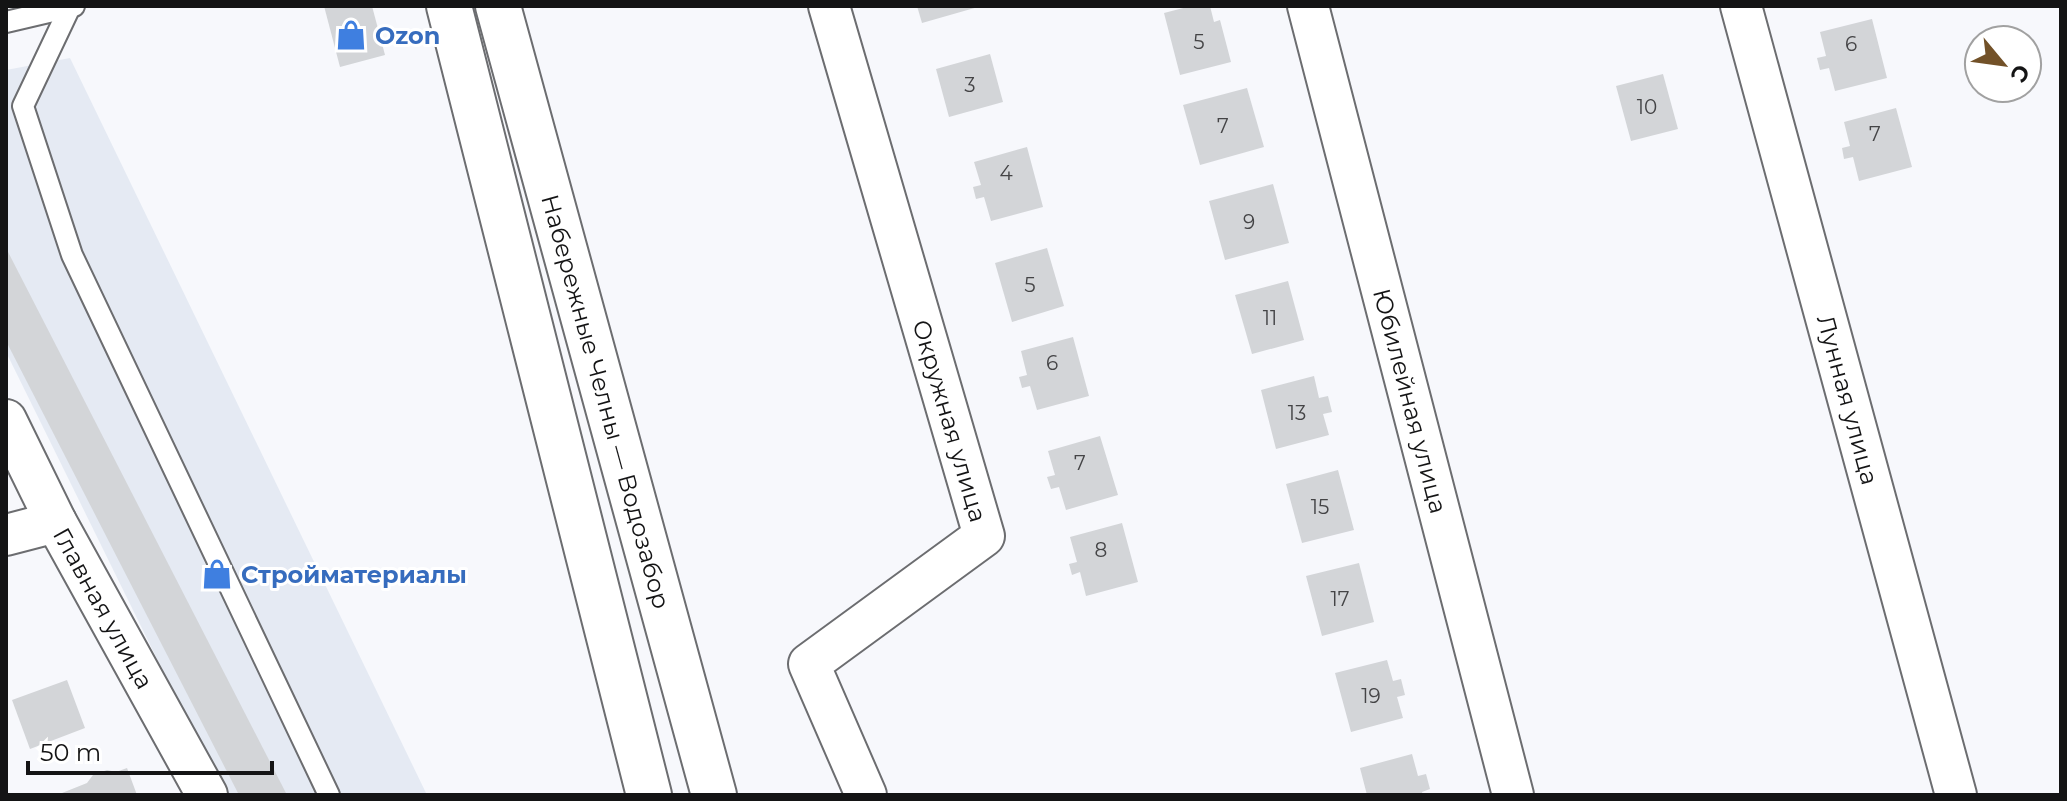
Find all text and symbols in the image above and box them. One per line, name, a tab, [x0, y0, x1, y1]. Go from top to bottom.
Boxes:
shop icon: Ozon	[334, 18, 368, 52]
place label: Ozon	[375, 21, 440, 50]
north arrow	[1963, 24, 2043, 104]
house number: 5	[1193, 30, 1205, 54]
house number: 6	[1845, 32, 1857, 56]
text: С	[2004, 60, 2036, 87]
house number: 3	[964, 73, 976, 97]
house number: 10	[1637, 95, 1657, 119]
house number: 7	[1217, 114, 1229, 138]
house number: 7	[1869, 122, 1881, 146]
house number: 4	[999, 161, 1013, 185]
street label: Набережные Челны — Водозабор	[536, 191, 677, 612]
house number: 9	[1243, 210, 1255, 234]
house number: 5	[1024, 273, 1036, 297]
street label: Юбилейная улица	[1368, 285, 1454, 516]
house number: 11	[1263, 306, 1277, 330]
street label: Лунная улица	[1811, 312, 1885, 488]
street label: Окружная улица	[907, 316, 994, 525]
house number: 6	[1046, 351, 1058, 375]
house number: 13	[1288, 401, 1306, 425]
house number: 7	[1074, 451, 1086, 475]
house number: 15	[1311, 495, 1329, 519]
street label: Главная улица	[47, 522, 160, 694]
house number: 8	[1095, 538, 1107, 562]
shop icon: Стройматериалы	[200, 557, 234, 591]
place label: Стройматериалы	[241, 560, 467, 589]
house number: 17	[1331, 587, 1350, 611]
house number: 19	[1361, 684, 1381, 708]
scale bar	[28, 725, 272, 775]
text: 50 m	[40, 738, 101, 767]

